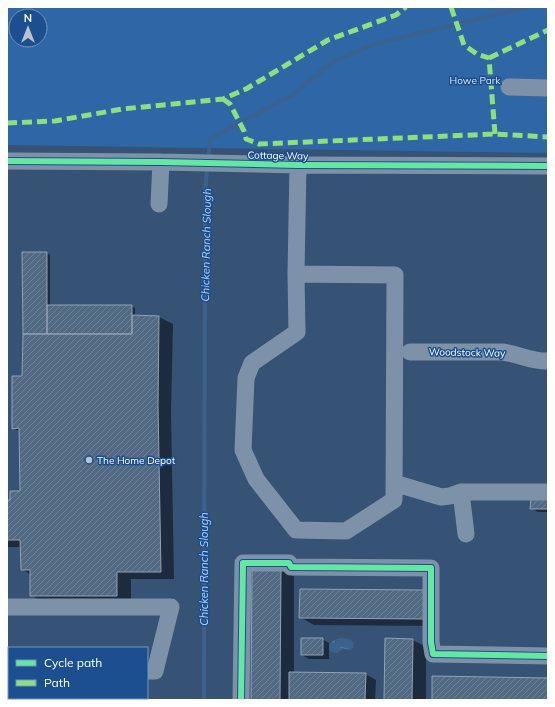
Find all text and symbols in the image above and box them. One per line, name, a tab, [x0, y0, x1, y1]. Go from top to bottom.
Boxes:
north arrow	[8, 8, 48, 48]
text: N	[24, 11, 32, 25]
park label: Howe Park	[449, 74, 501, 87]
street label: Cottage Way	[247, 148, 309, 163]
water label: Chicken Ranch Slough	[198, 188, 214, 302]
street label: Woodstock Way	[429, 345, 506, 360]
place label: The Home Depot	[97, 454, 176, 467]
marker: The Home Depot	[84, 455, 94, 465]
water label: Chicken Ranch Slough	[197, 512, 211, 626]
legend	[8, 647, 148, 699]
text: Cycle path	[44, 655, 102, 670]
text: Path	[44, 675, 70, 690]

